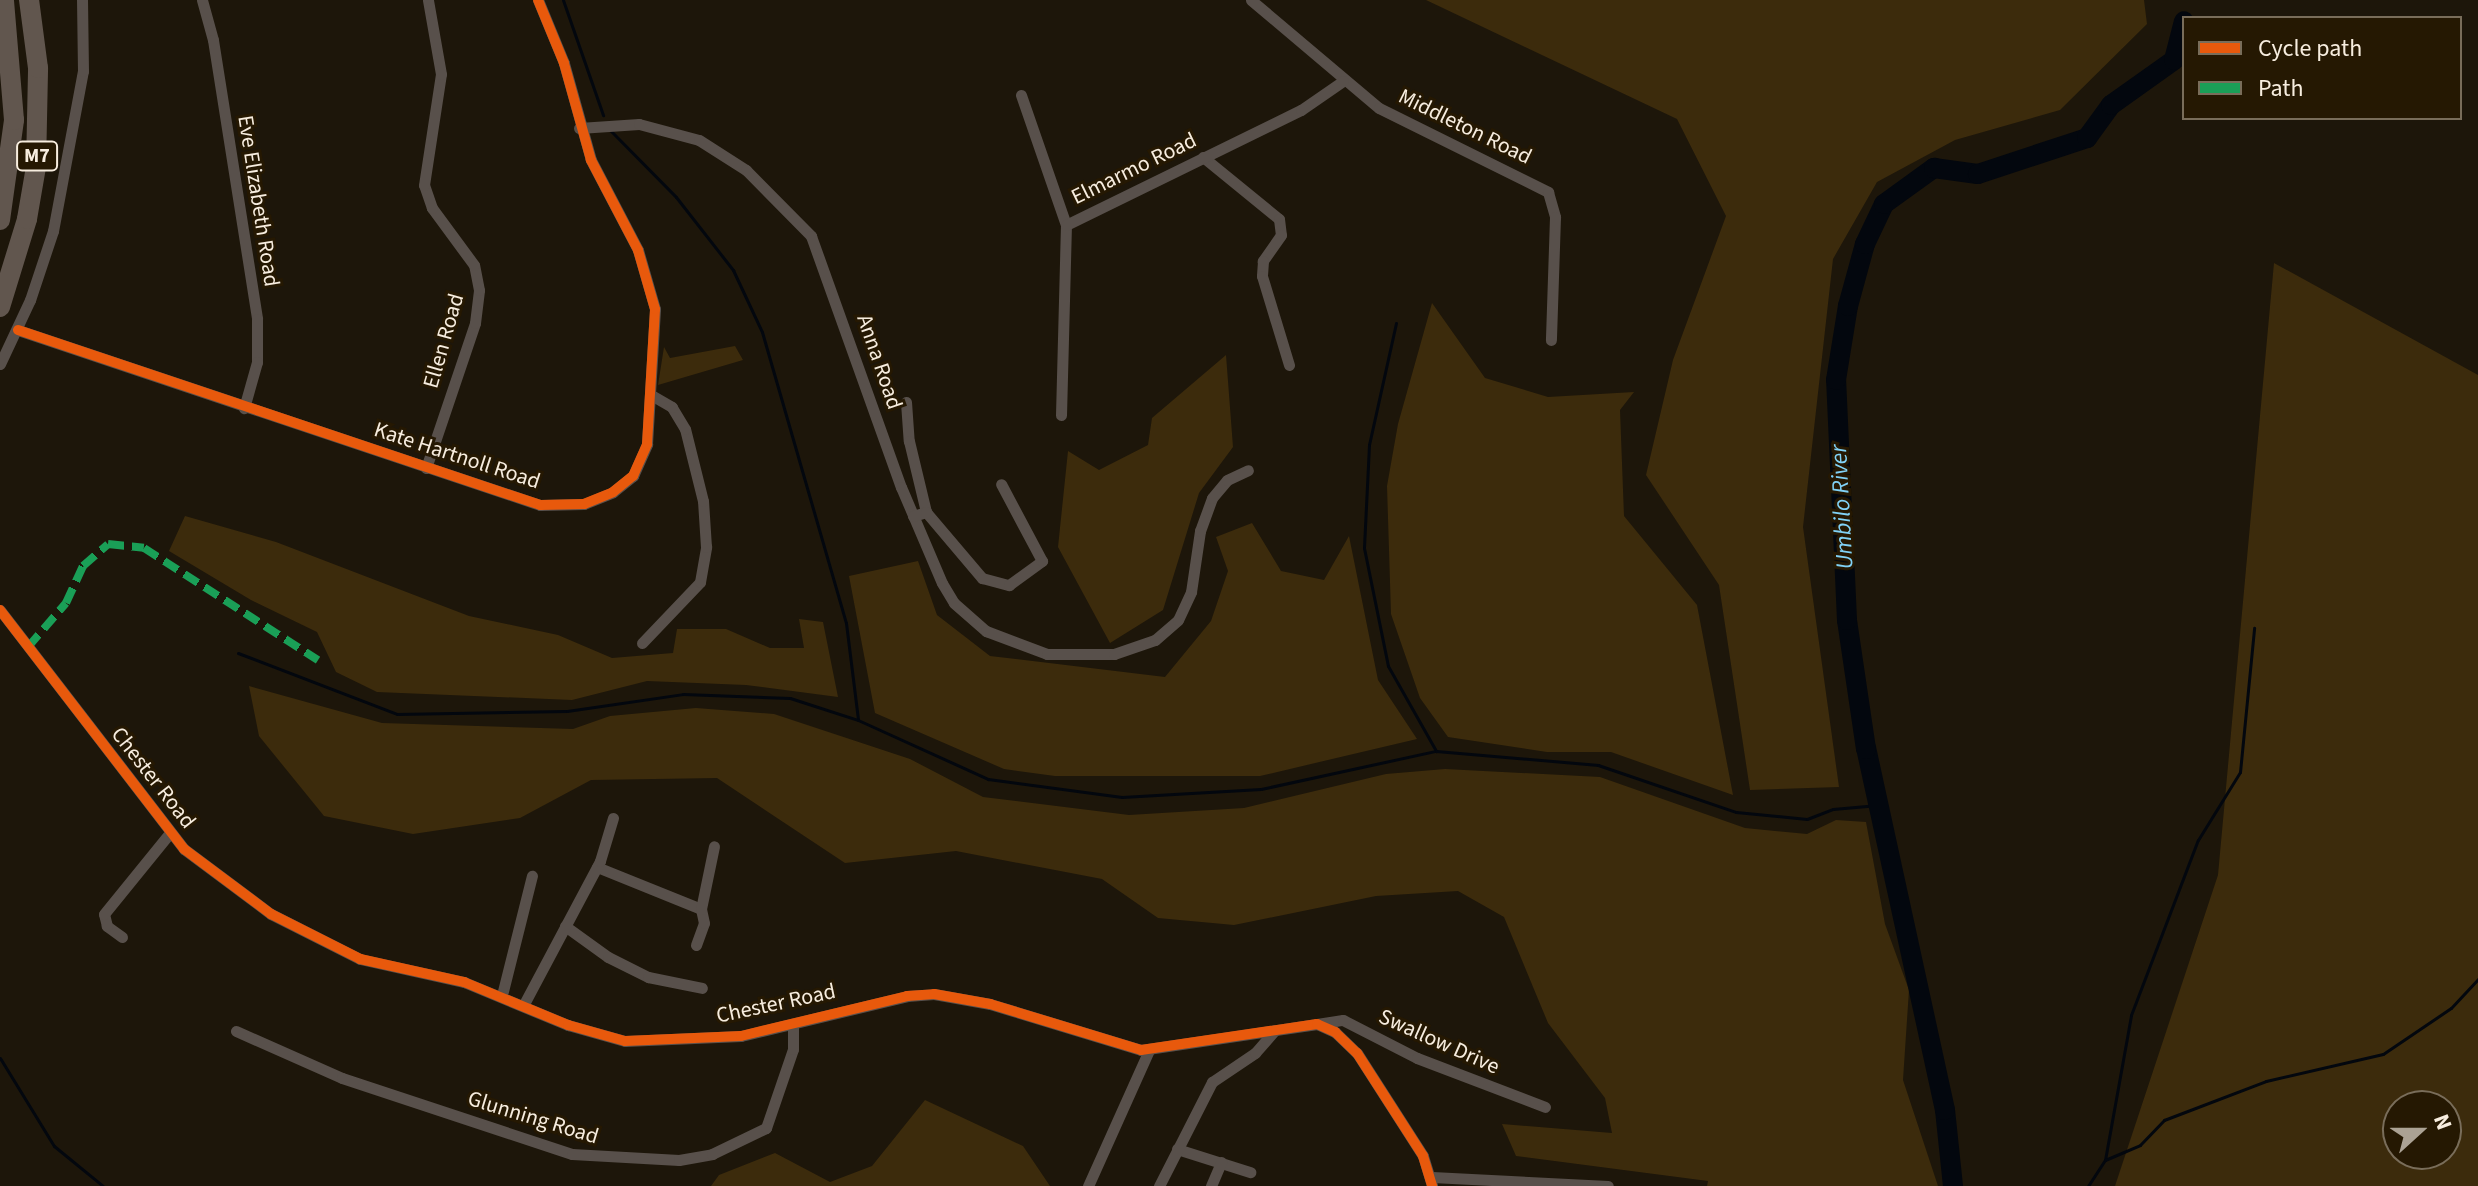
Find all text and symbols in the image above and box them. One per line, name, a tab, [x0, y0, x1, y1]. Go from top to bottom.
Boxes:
legend	[2182, 16, 2462, 120]
text: Cycle path	[2258, 31, 2362, 66]
text: Path	[2258, 71, 2304, 106]
street label: Middleton Road	[1394, 83, 1536, 171]
street label: Eve Elizabeth Road	[231, 113, 285, 289]
street label: Elmarmo Road	[1067, 127, 1201, 211]
road number: M7	[15, 140, 59, 172]
street label: Ellen Road	[418, 291, 470, 391]
street label: Anna Road	[850, 311, 908, 413]
street label: Kate Hartnoll Road	[371, 417, 543, 495]
water label: Umbilo River	[1824, 444, 1860, 570]
street label: Chester Road	[105, 722, 201, 834]
street label: Chester Road	[714, 978, 838, 1030]
street label: Swallow Drive	[1375, 1004, 1503, 1080]
street label: Glunning Road	[464, 1086, 602, 1150]
north arrow	[2382, 1090, 2462, 1170]
text: N	[2425, 1110, 2460, 1135]

